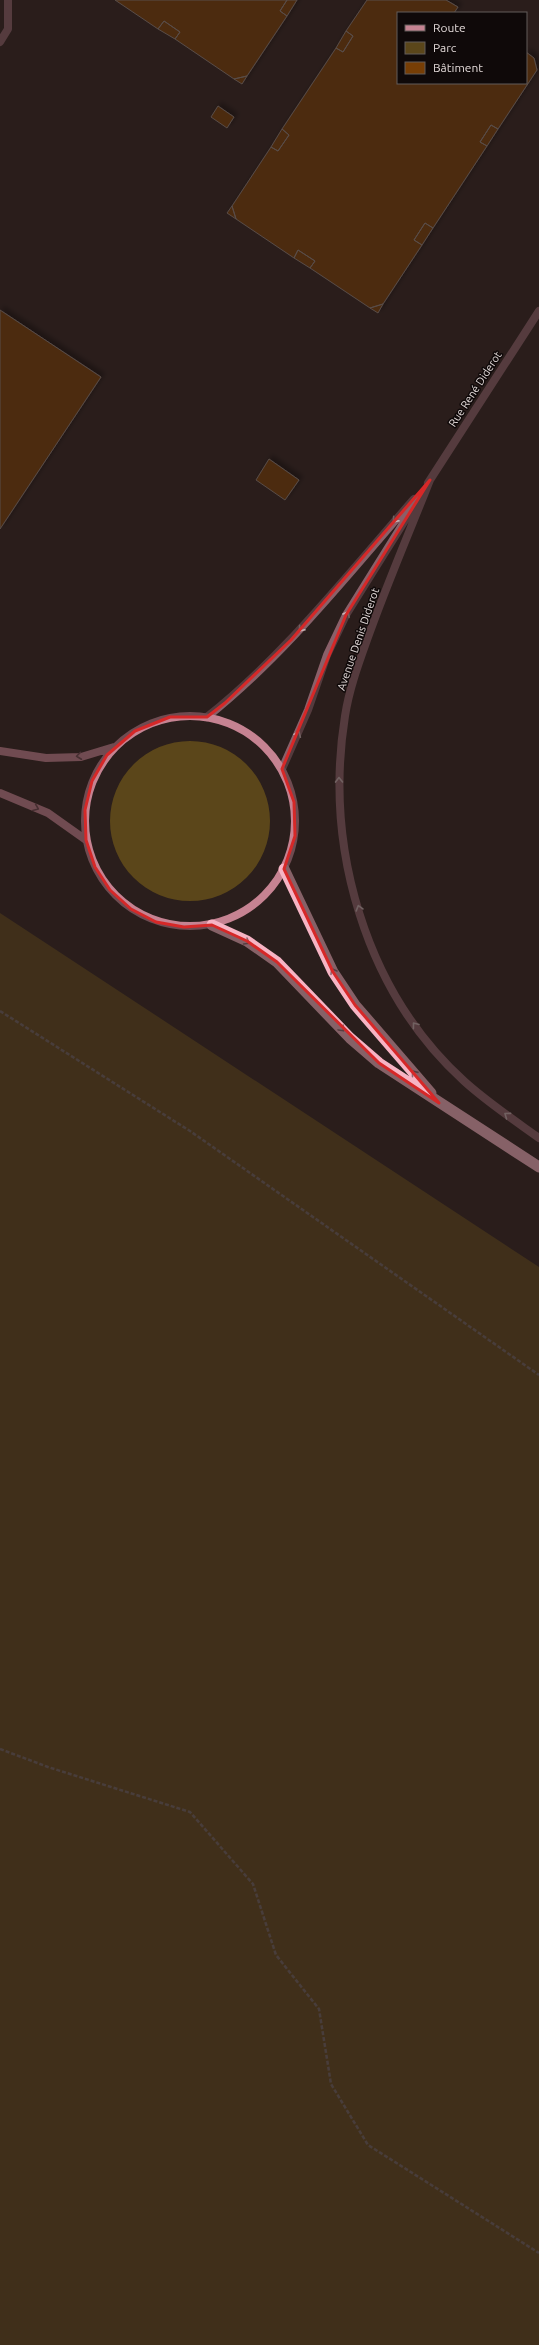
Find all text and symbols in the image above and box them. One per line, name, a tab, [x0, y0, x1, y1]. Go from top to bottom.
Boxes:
legend	[397, 12, 527, 84]
text: Route	[433, 21, 466, 34]
text: Parc	[433, 41, 457, 54]
text: Bâtiment	[433, 61, 483, 74]
street label: Rue René Diderot	[446, 349, 504, 429]
one-way arrow	[392, 515, 400, 523]
street label: Avenue Denis Diderot	[335, 586, 381, 692]
one-way arrow	[343, 611, 350, 618]
one-way arrow	[298, 624, 305, 631]
one-way arrow	[293, 730, 301, 738]
one-way arrow	[76, 751, 82, 760]
one-way arrow	[335, 777, 344, 783]
one-way arrow	[31, 803, 39, 811]
one-way arrow	[355, 905, 363, 912]
one-way arrow	[243, 937, 250, 944]
one-way arrow	[331, 968, 338, 975]
one-way arrow	[413, 1022, 420, 1029]
one-way arrow	[338, 1024, 345, 1032]
one-way arrow	[412, 1070, 419, 1077]
one-way arrow	[505, 1113, 512, 1120]

